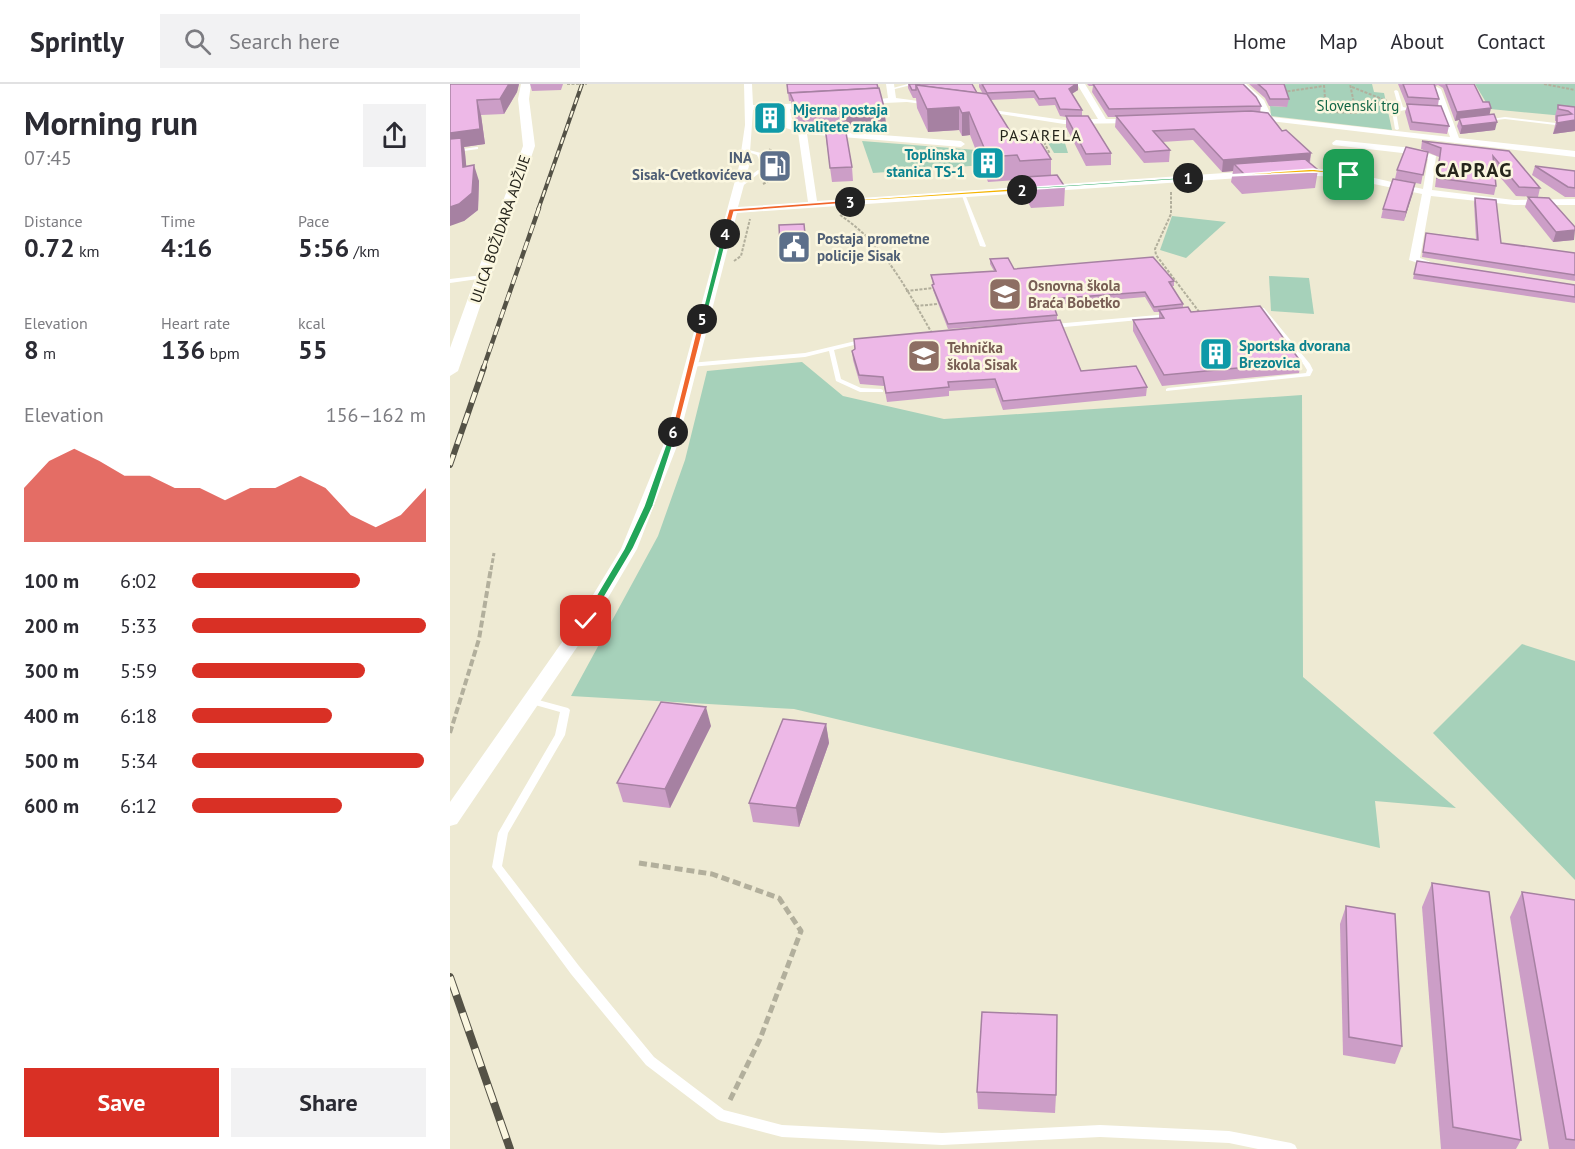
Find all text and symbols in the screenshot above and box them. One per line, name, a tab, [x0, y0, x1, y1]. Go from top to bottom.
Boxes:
search box	[160, 14, 580, 68]
text: Sprintly	[30, 23, 124, 60]
icon: search	[181, 25, 214, 58]
text: Search here	[229, 27, 340, 55]
text: Home	[1233, 28, 1286, 55]
text: Map	[1319, 28, 1358, 55]
text: About	[1391, 28, 1444, 55]
text: Contact	[1477, 28, 1545, 55]
park label: Slovenski trg	[1317, 96, 1399, 115]
building icon: Mjerna postaja kvalitete zraka	[752, 100, 788, 136]
place label: Mjerna postaja kvalitete zraka	[793, 100, 888, 136]
text: Morning run	[24, 101, 198, 144]
button: share	[363, 104, 426, 167]
district label: PASARELA	[1000, 125, 1082, 145]
text: 07:45	[24, 145, 72, 171]
place label: Toplinska stanica TS-1	[886, 145, 965, 181]
building icon: Toplinska stanica TS-1	[970, 145, 1006, 181]
place label: INA Sisak-Cvetkovićeva	[632, 148, 753, 184]
fuel station icon: INA Sisak-Cvetkovićeva	[757, 148, 793, 184]
pin	[1323, 149, 1374, 200]
street label: ULICA BOŽIDARA ADŽIJE	[466, 153, 534, 305]
district label: CAPRAG	[1435, 157, 1513, 183]
icon: arrive	[1332, 158, 1365, 191]
pin: 1	[1173, 163, 1203, 193]
text: 1	[1183, 168, 1193, 188]
pin: 2	[1007, 175, 1037, 205]
text: 2	[1017, 180, 1027, 200]
pin: 3	[835, 187, 865, 217]
text: 3	[845, 192, 855, 212]
text: Distance	[24, 211, 83, 231]
text: Time	[161, 211, 195, 231]
text: Pace	[298, 211, 329, 231]
pin: 4	[710, 219, 740, 249]
text: 4	[720, 224, 730, 244]
public building icon: Postaja prometne policije Sisak	[776, 229, 812, 265]
place label: Postaja prometne policije Sisak	[817, 229, 930, 265]
text: 0.72	[24, 231, 75, 264]
text: 4:16	[161, 231, 212, 264]
text: 5:56	[298, 231, 349, 264]
text: km	[75, 241, 100, 261]
text: /km	[349, 241, 380, 261]
school or university icon: Osnovna škola Braća Bobetko	[987, 276, 1023, 312]
place label: Osnovna škola Braća Bobetko	[1028, 276, 1120, 312]
pin: 5	[687, 304, 717, 334]
text: 5	[697, 309, 707, 329]
text: Elevation	[24, 313, 88, 333]
text: Heart rate	[161, 313, 230, 333]
text: kcal	[298, 313, 325, 333]
text: 8	[24, 333, 39, 366]
text: 136	[161, 333, 205, 366]
text: 55	[298, 333, 327, 366]
building icon: Sportska dvorana Brezovica	[1198, 336, 1234, 372]
place label: Sportska dvorana Brezovica	[1239, 336, 1351, 372]
school or university icon: Tehnička škola Sisak	[906, 338, 942, 374]
place label: Tehnička škola Sisak	[947, 338, 1018, 374]
text: m	[39, 343, 56, 363]
text: bpm	[205, 343, 240, 363]
text: Elevation	[24, 402, 104, 428]
text: 156–162 m	[326, 402, 426, 428]
pin: 6	[658, 417, 688, 447]
text: 6	[668, 422, 678, 442]
text: 100 m	[24, 568, 79, 594]
text: 6:02	[120, 568, 157, 594]
pin	[560, 595, 611, 646]
icon: check	[569, 604, 602, 637]
text: 200 m	[24, 613, 79, 639]
text: 5:33	[120, 613, 157, 639]
text: 300 m	[24, 658, 79, 684]
text: 5:59	[120, 658, 157, 684]
text: 400 m	[24, 703, 79, 729]
text: 6:18	[120, 703, 157, 729]
text: 500 m	[24, 748, 79, 774]
text: 5:34	[120, 748, 157, 774]
text: 600 m	[24, 793, 79, 819]
text: 6:12	[120, 793, 157, 819]
button: Save	[24, 1068, 219, 1137]
button: Share	[231, 1068, 426, 1137]

